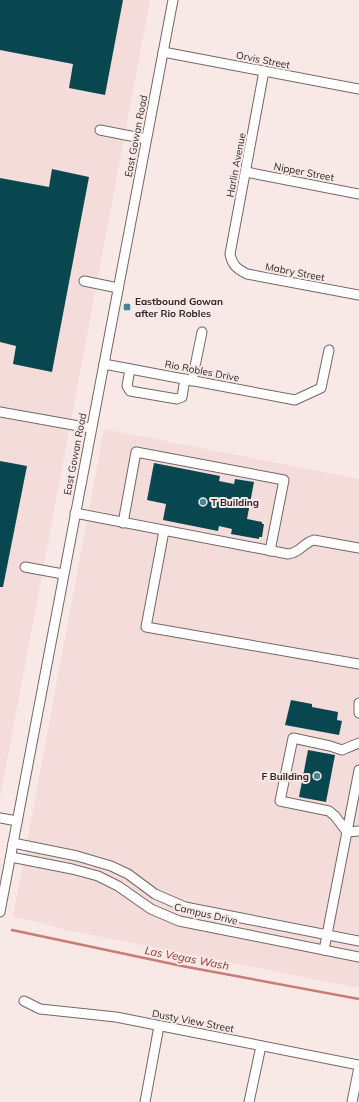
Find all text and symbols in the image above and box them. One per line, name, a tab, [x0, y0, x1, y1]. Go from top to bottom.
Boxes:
street label: Orvis Street	[235, 48, 292, 72]
street label: East Gowan Road	[122, 94, 150, 178]
street label: Harlin Avenue	[223, 132, 249, 198]
street label: Nipper Street	[273, 160, 336, 184]
street label: Mabry Street	[264, 260, 326, 284]
place label: Eastbound Gowan after Rio Robles	[135, 295, 223, 320]
marker: Eastbound Gowan after Rio Robles	[122, 302, 132, 312]
street label: Rio Robles Drive	[164, 357, 240, 385]
street label: East Gowan Road	[61, 412, 89, 496]
place label: T Building	[211, 496, 259, 509]
marker: T Building	[198, 497, 208, 507]
place label: F Building	[261, 770, 309, 783]
marker: F Building	[312, 771, 322, 781]
street label: Campus Drive	[173, 900, 239, 928]
water label: Las Vegas Wash	[144, 943, 230, 973]
street label: Dusty View Street	[151, 1007, 236, 1035]

